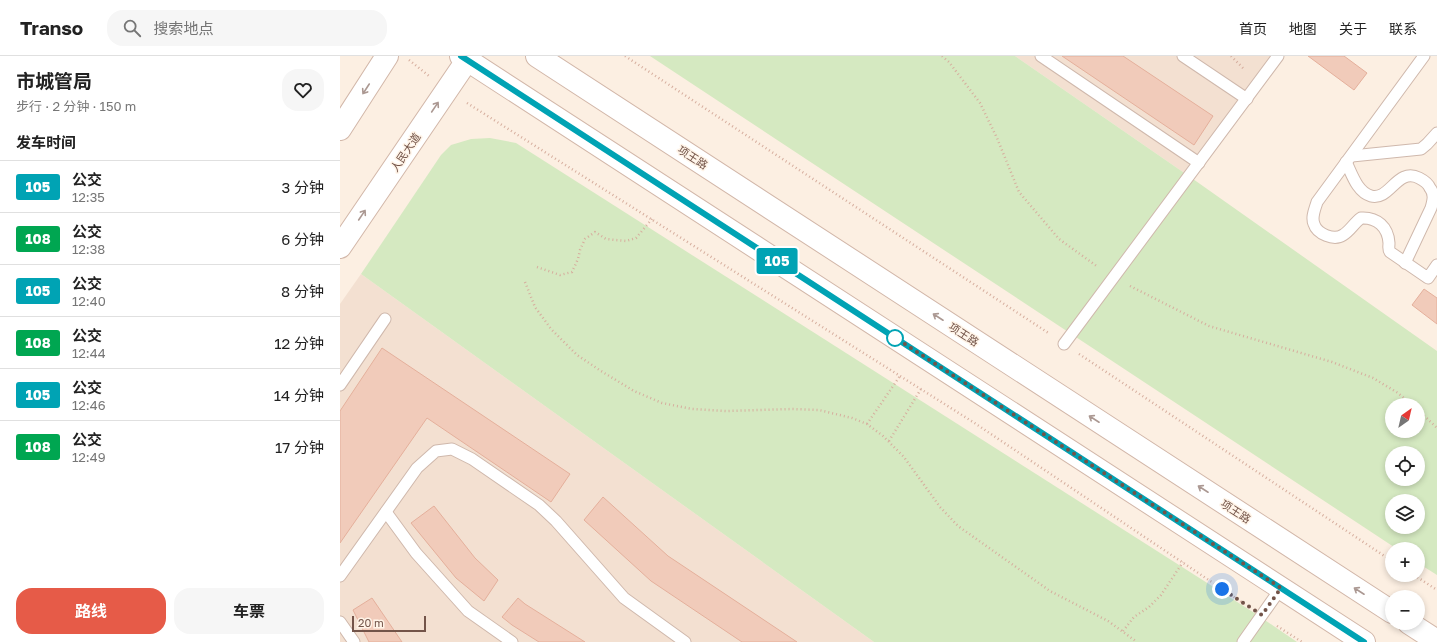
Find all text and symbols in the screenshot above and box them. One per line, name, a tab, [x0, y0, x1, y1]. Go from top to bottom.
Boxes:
search box	[107, 10, 387, 46]
text: Transo	[20, 16, 83, 39]
icon: search	[121, 17, 143, 39]
text: 搜索地点	[153, 19, 213, 37]
text: 首页	[1239, 20, 1267, 37]
text: 地图	[1289, 20, 1317, 37]
text: 关于	[1339, 20, 1367, 37]
text: 联系	[1389, 20, 1417, 37]
text: 市城管局	[16, 69, 92, 92]
button: heart	[282, 69, 324, 111]
one-way arrow	[362, 83, 370, 94]
text: 步行 · 2 分钟 · 150 m	[16, 98, 136, 114]
one-way arrow	[431, 102, 439, 113]
street label: 人民大道	[387, 130, 423, 174]
text: 发车时间	[16, 133, 76, 151]
street label: 项王路	[676, 143, 710, 171]
text: 公交	[72, 170, 102, 188]
text: 105	[26, 178, 50, 195]
text: 3 分钟	[281, 178, 324, 196]
text: 12:35	[72, 189, 105, 205]
one-way arrow	[358, 210, 366, 221]
text: 公交	[72, 222, 102, 240]
text: 108	[25, 230, 51, 247]
text: 6 分钟	[281, 230, 324, 248]
text: 12:38	[72, 241, 105, 257]
line badge: 105	[754, 248, 800, 274]
text: 105	[765, 252, 789, 269]
text: 公交	[72, 274, 102, 292]
text: 105	[26, 282, 50, 299]
text: 8 分钟	[281, 282, 324, 300]
text: 12:40	[72, 293, 106, 309]
one-way arrow	[933, 313, 944, 321]
street label: 项王路	[947, 320, 981, 348]
text: 公交	[72, 326, 102, 344]
unlabelled marker	[886, 329, 904, 347]
text: 108	[25, 334, 51, 351]
text: 12 分钟	[274, 334, 324, 352]
text: 12:44	[72, 345, 106, 361]
text: 公交	[72, 378, 102, 396]
text: 105	[26, 386, 50, 403]
text: 14 分钟	[274, 386, 324, 404]
text: 12:46	[72, 397, 106, 413]
north arrow	[1385, 398, 1425, 438]
map controls	[1385, 398, 1425, 630]
one-way arrow	[1088, 414, 1100, 422]
text: 公交	[72, 430, 102, 448]
text: 108	[25, 438, 51, 455]
text: 17 分钟	[275, 438, 324, 456]
button: locate	[1385, 446, 1425, 486]
text: 12:49	[72, 449, 106, 465]
one-way arrow	[1197, 485, 1209, 493]
button: layers	[1385, 494, 1425, 534]
street label: 项王路	[1219, 497, 1253, 525]
button: +	[1385, 542, 1425, 582]
your location	[1212, 579, 1232, 599]
one-way arrow	[1354, 587, 1365, 595]
button: 路线	[16, 588, 166, 634]
button: 车票	[174, 588, 324, 634]
button: −	[1385, 590, 1425, 630]
scale bar	[352, 614, 426, 633]
text: 20 m	[358, 616, 384, 629]

